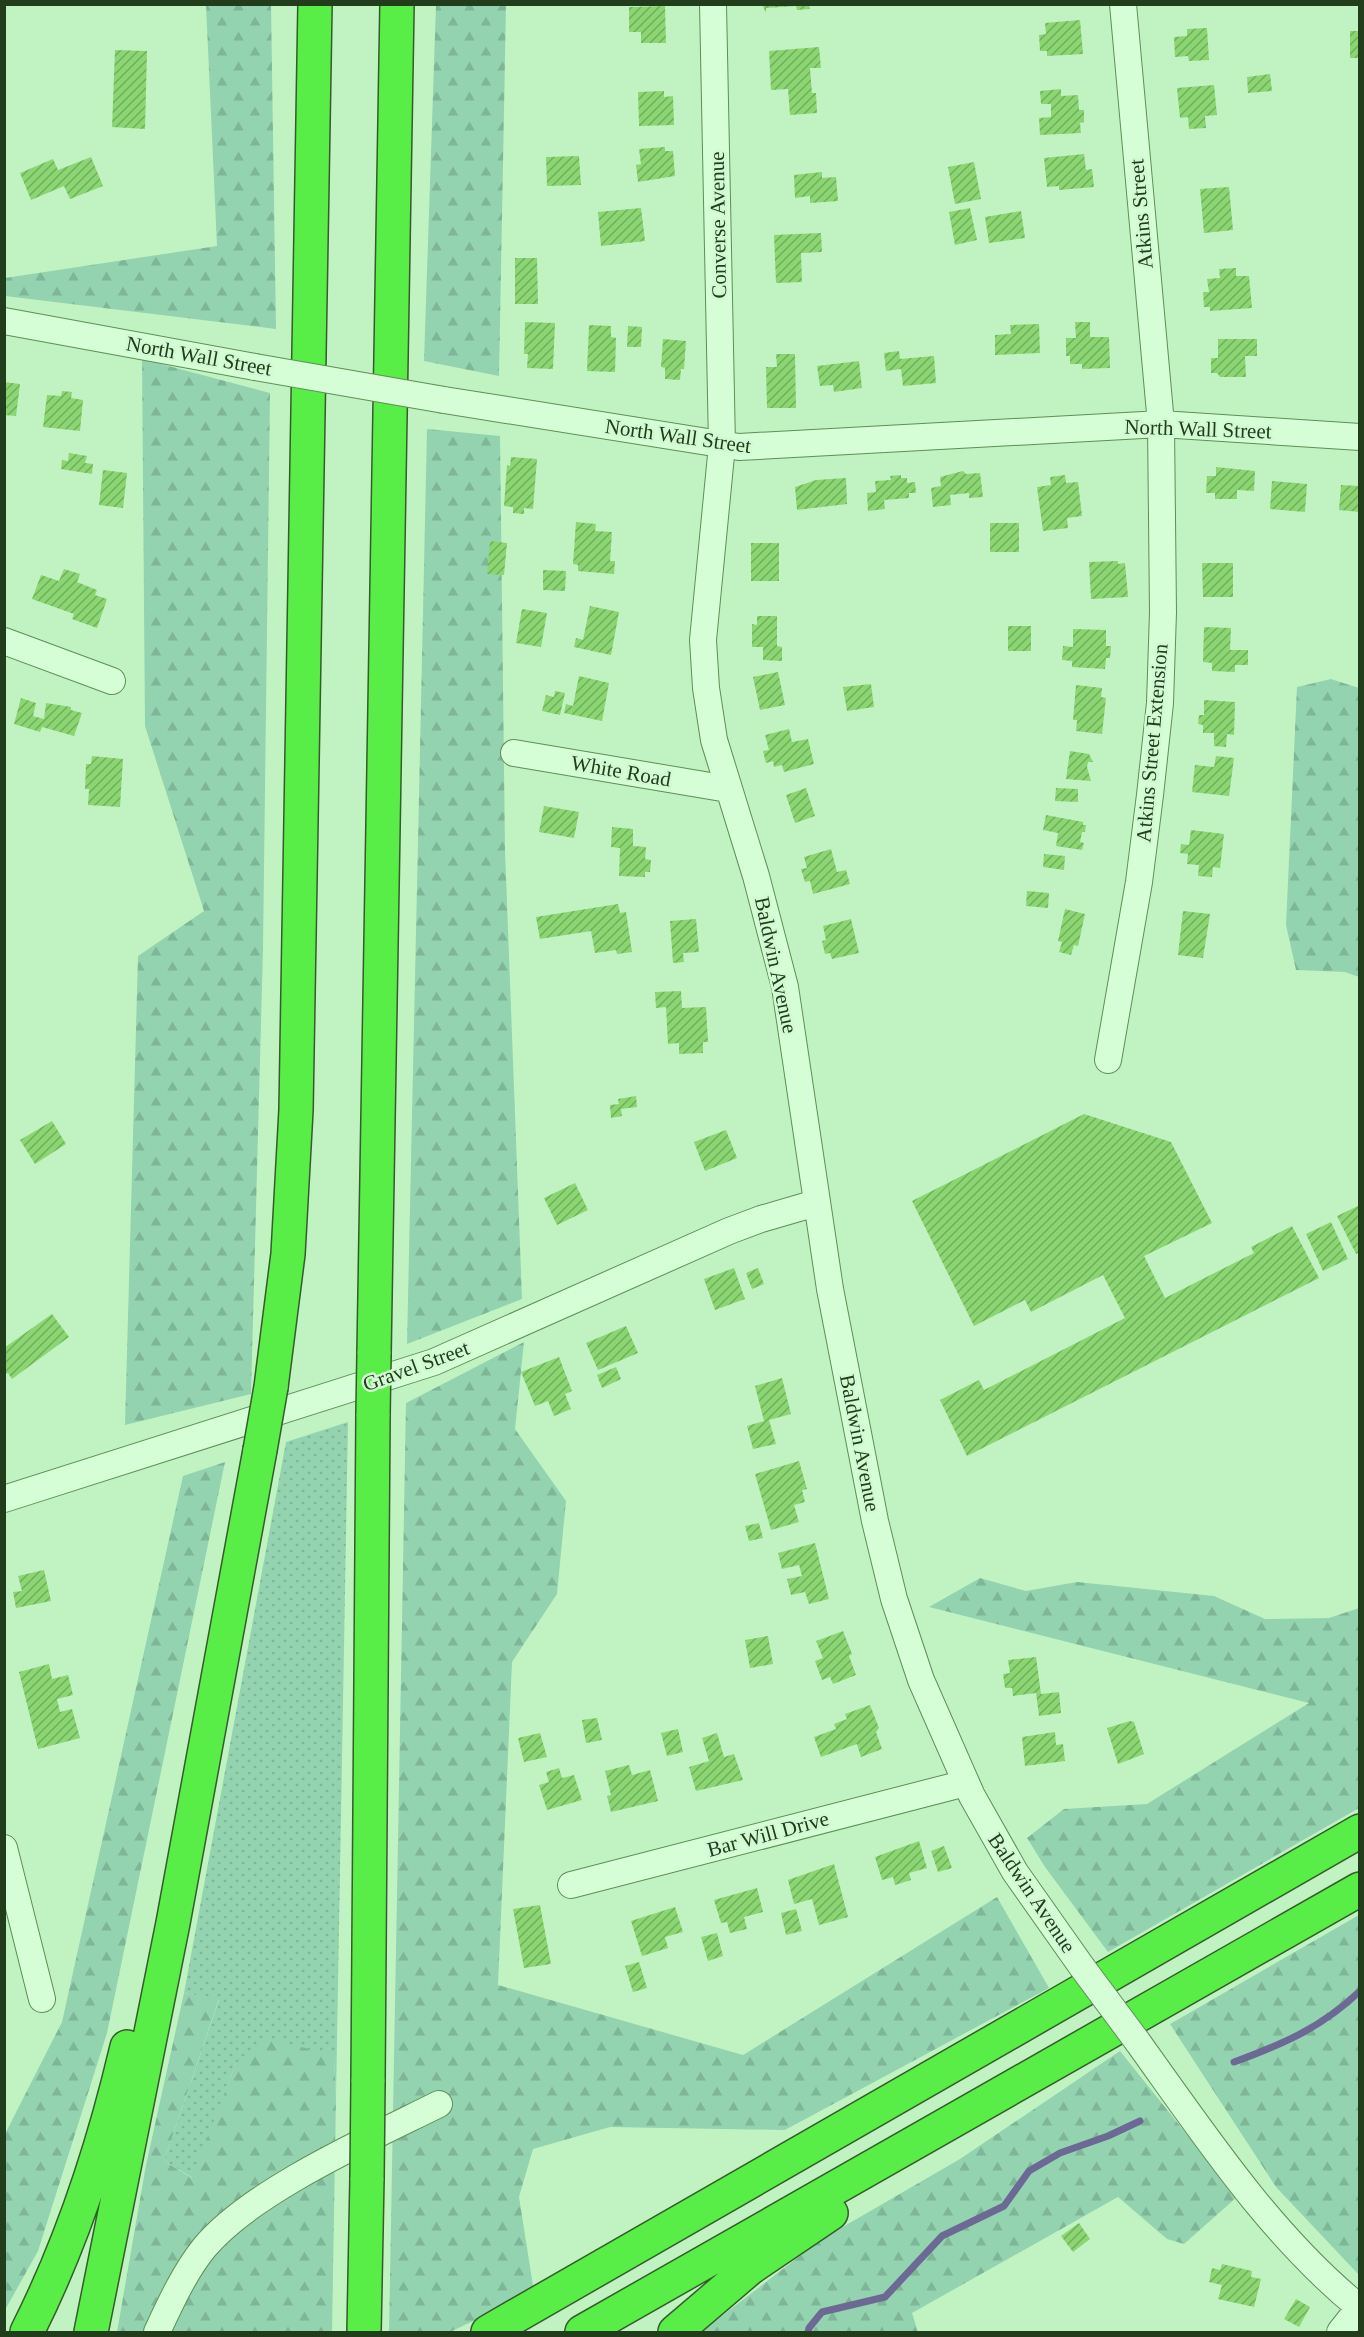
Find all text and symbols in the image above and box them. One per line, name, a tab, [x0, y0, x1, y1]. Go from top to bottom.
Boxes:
street label: Converse Avenue	[705, 151, 731, 299]
street label: Atkins Street	[1124, 158, 1158, 270]
street label: North Wall Street	[124, 331, 274, 381]
street label: North Wall Street	[603, 414, 753, 458]
street label: North Wall Street	[1124, 414, 1272, 444]
street label: Atkins Street Extension	[1131, 642, 1173, 843]
street label: White Road	[569, 750, 673, 792]
street label: Baldwin Avenue	[750, 895, 802, 1035]
street label: Gravel Street	[360, 1336, 473, 1396]
street label: Baldwin Avenue	[835, 1372, 885, 1514]
street label: Bar Will Drive	[705, 1806, 831, 1862]
street label: Baldwin Avenue	[983, 1829, 1081, 1957]

